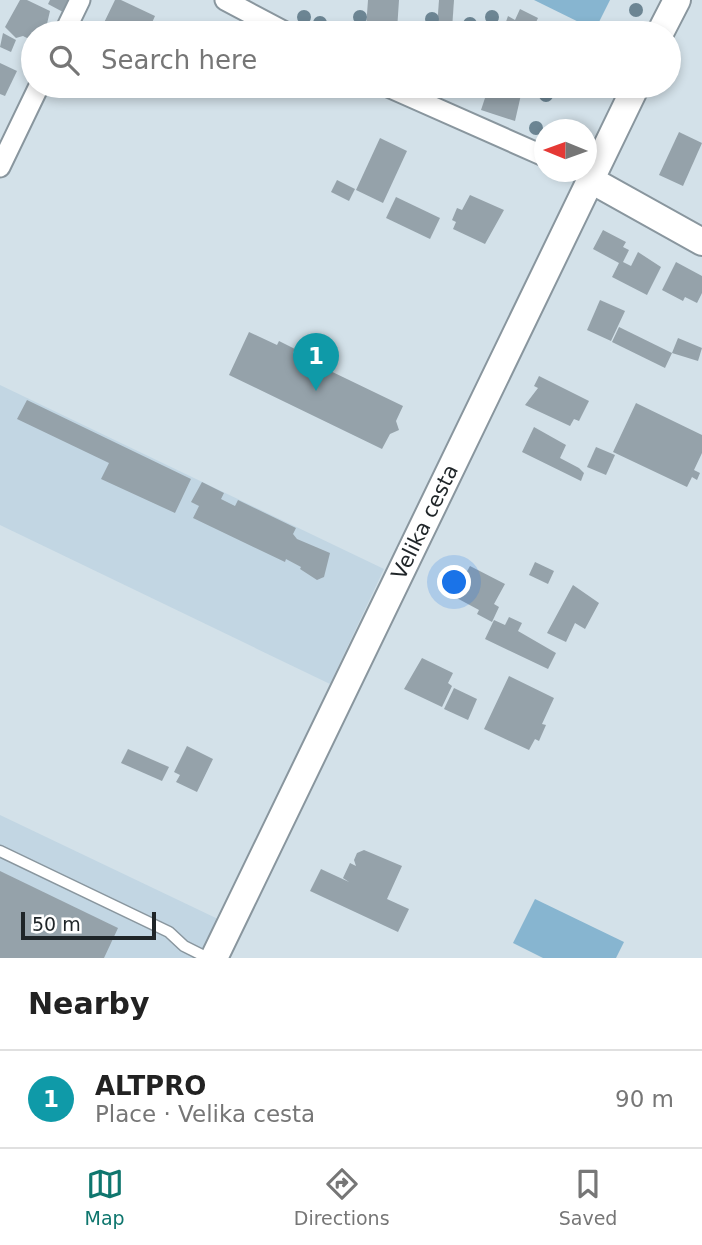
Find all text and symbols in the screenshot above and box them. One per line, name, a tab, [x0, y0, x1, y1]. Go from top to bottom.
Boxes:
search box	[21, 21, 681, 98]
icon: search	[45, 41, 83, 79]
text: Search here	[101, 45, 257, 75]
north arrow	[534, 119, 597, 182]
pin: 1	[293, 333, 339, 391]
street label: Velika cesta	[387, 460, 463, 584]
your location	[437, 565, 471, 599]
scale bar	[21, 909, 156, 941]
text: 50 m	[32, 913, 81, 935]
text: Nearby	[28, 986, 150, 1021]
text: ALTPRO	[95, 1071, 206, 1101]
text: 1	[43, 1086, 59, 1112]
text: 90 m	[615, 1086, 674, 1112]
text: Place · Velika cesta	[95, 1101, 315, 1127]
tab: Map	[85, 1165, 125, 1229]
tab: Directions	[294, 1165, 390, 1229]
tab: Saved	[559, 1165, 617, 1229]

